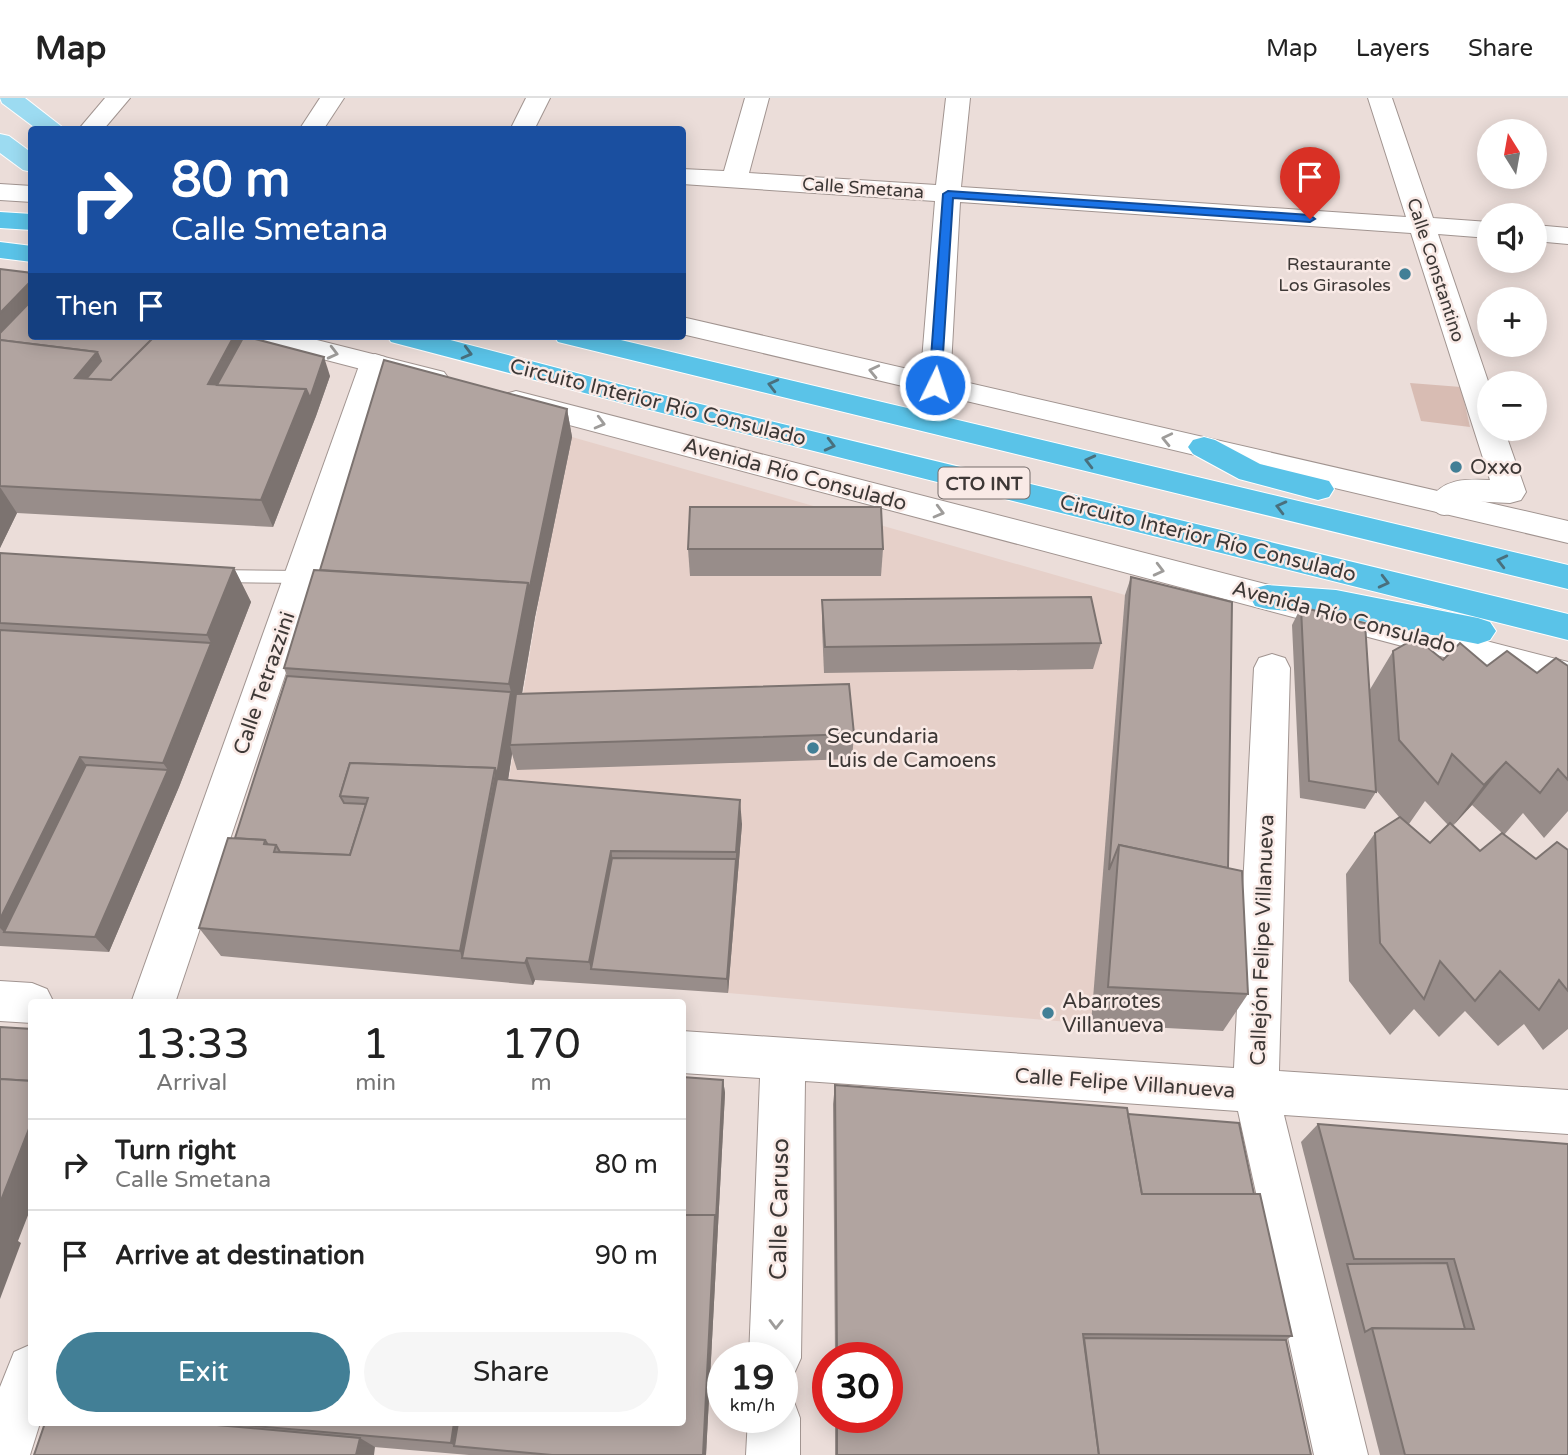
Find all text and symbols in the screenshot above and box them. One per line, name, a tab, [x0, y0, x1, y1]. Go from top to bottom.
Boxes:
text: Map	[35, 29, 106, 68]
text: Map	[1266, 34, 1318, 63]
text: Layers	[1356, 34, 1430, 63]
text: Share	[1468, 34, 1533, 63]
north arrow	[1477, 119, 1547, 189]
map controls	[1477, 119, 1547, 441]
pin	[1280, 147, 1340, 219]
text: 80 m	[171, 151, 290, 210]
icon: right	[56, 154, 147, 245]
icon: arrive	[1291, 158, 1329, 196]
street label: Calle Smetana	[801, 173, 925, 203]
street label: Calle Constantino	[1402, 195, 1470, 345]
button: sound	[1477, 203, 1547, 273]
text: Calle Smetana	[171, 211, 388, 249]
place label: Restaurante Los Girasoles	[1278, 253, 1391, 296]
marker: Restaurante Los Girasoles	[1397, 266, 1413, 282]
icon: arrive	[132, 287, 170, 325]
button: +	[1477, 287, 1547, 357]
text: Then	[56, 291, 118, 322]
one-way arrow	[327, 345, 339, 359]
one-way arrow	[461, 345, 473, 359]
position arrow	[898, 348, 972, 422]
street label: Circuito Interior Río Consulado	[507, 354, 809, 451]
one-way arrow	[868, 365, 880, 379]
button: −	[1477, 371, 1547, 441]
one-way arrow	[768, 379, 780, 393]
one-way arrow	[594, 415, 606, 429]
street label: Avenida Río Consulado	[680, 433, 909, 516]
one-way arrow	[1161, 433, 1173, 447]
one-way arrow	[824, 437, 836, 451]
one-way arrow	[1084, 455, 1096, 469]
place label: Oxxo	[1470, 455, 1522, 480]
marker: Oxxo	[1448, 459, 1464, 475]
road number: CTO INT	[939, 468, 1030, 498]
street label: Circuito Interior Río Consulado	[1057, 490, 1359, 587]
one-way arrow	[1275, 501, 1287, 515]
one-way arrow	[933, 504, 945, 518]
one-way arrow	[1496, 555, 1508, 569]
one-way arrow	[1153, 561, 1165, 576]
one-way arrow	[1378, 574, 1390, 588]
street label: Avenida Río Consulado	[1229, 576, 1458, 659]
street label: Calle Tetrazzini	[228, 608, 301, 758]
place label: Secundaria Luis de Camoens	[827, 724, 996, 773]
marker: Secundaria Luis de Camoens	[805, 740, 821, 756]
street label: Callejón Felipe Villanueva	[1246, 814, 1279, 1066]
place label: Abarrotes Villanueva	[1062, 989, 1164, 1038]
marker: Abarrotes Villanueva	[1040, 1005, 1056, 1021]
text: 13:33	[133, 1019, 250, 1070]
text: 1	[362, 1019, 389, 1070]
text: 170	[501, 1019, 581, 1070]
street label: Calle Felipe Villanueva	[1014, 1063, 1236, 1104]
text: Arrival	[156, 1069, 227, 1097]
text: min	[355, 1069, 396, 1097]
text: m	[530, 1069, 552, 1097]
text: Turn right	[115, 1135, 236, 1166]
street label: Calle Caruso	[764, 1138, 795, 1280]
icon: right	[56, 1146, 94, 1184]
text: 80 m	[595, 1149, 658, 1180]
text: Calle Smetana	[115, 1166, 271, 1194]
icon: arrive	[56, 1237, 94, 1275]
text: Arrive at destination	[115, 1240, 365, 1271]
text: 90 m	[595, 1240, 658, 1271]
one-way arrow	[768, 1319, 784, 1330]
button: Exit	[56, 1332, 350, 1412]
button: Share	[364, 1332, 658, 1412]
speed limit sign: 30	[812, 1342, 903, 1433]
text: 19	[731, 1357, 774, 1399]
text: km/h	[730, 1394, 775, 1416]

